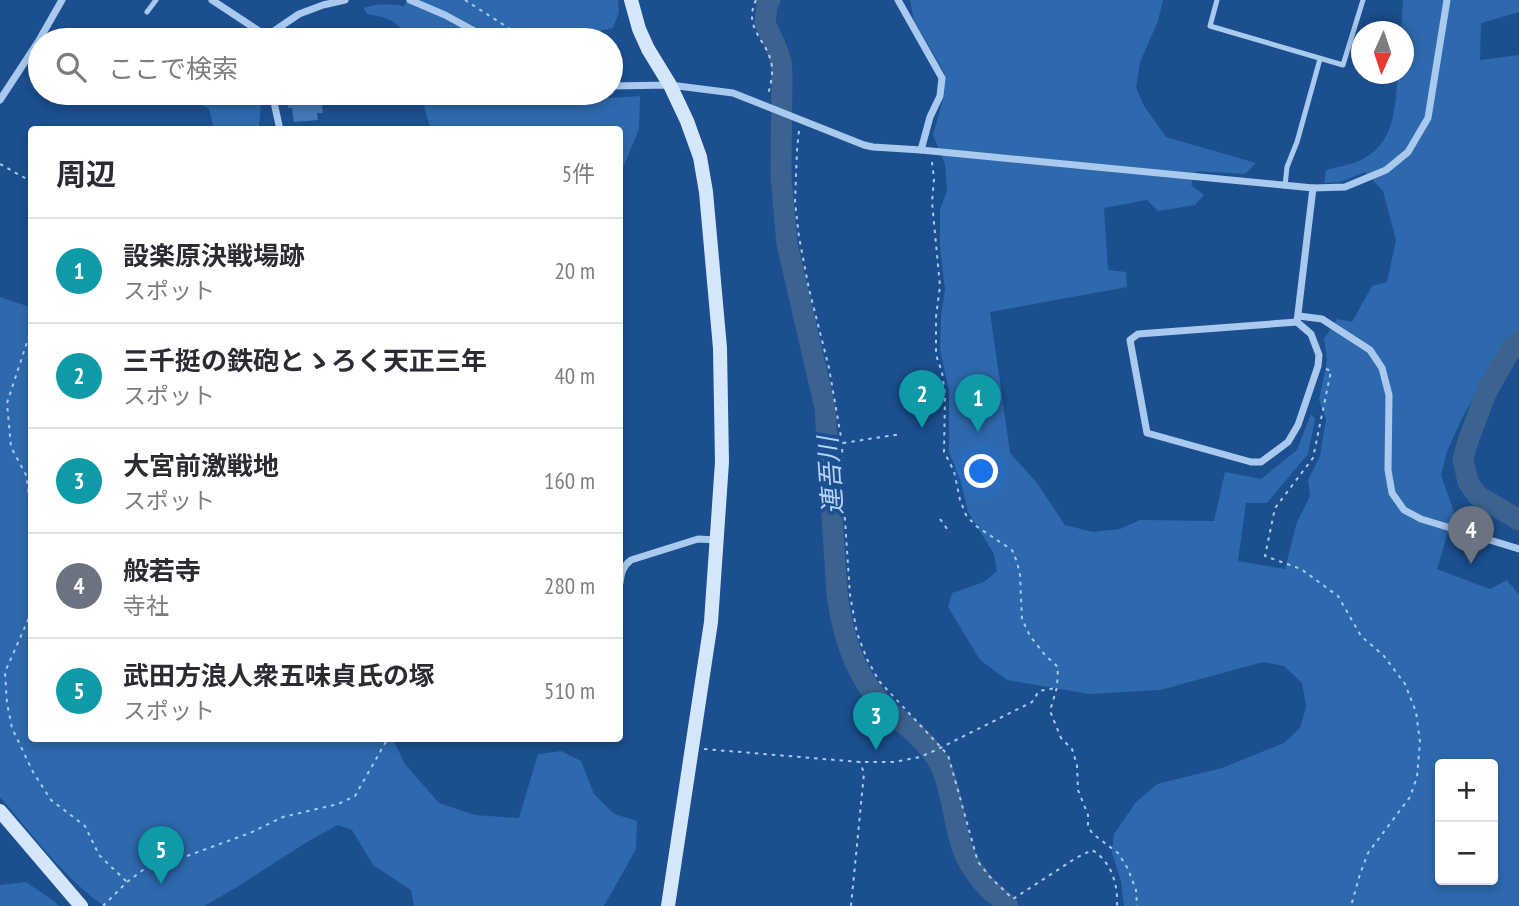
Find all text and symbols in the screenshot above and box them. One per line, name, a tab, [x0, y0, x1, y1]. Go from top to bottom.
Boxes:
north arrow	[1351, 21, 1414, 84]
search box	[28, 28, 623, 105]
icon: search	[52, 48, 90, 86]
text: ここで検索	[108, 52, 238, 85]
text: 周辺	[56, 154, 116, 193]
text: 5件	[562, 159, 595, 188]
text: 設楽原決戦場跡	[123, 239, 305, 272]
text: 1	[74, 256, 85, 285]
text: 20 m	[554, 256, 595, 285]
text: スポット	[123, 276, 215, 305]
text: 三千挺の鉄砲とゝろく天正三年	[123, 344, 487, 377]
text: 2	[74, 361, 85, 390]
text: 40 m	[554, 361, 595, 390]
pin: 2	[899, 370, 945, 428]
pin: 1	[955, 374, 1001, 432]
text: スポット	[123, 381, 215, 410]
water label: 連吾川	[811, 433, 849, 516]
text: 大宮前激戦地	[123, 449, 279, 482]
your location	[964, 454, 998, 488]
text: 3	[74, 466, 85, 495]
text: 160 m	[544, 466, 595, 495]
text: スポット	[123, 486, 215, 515]
pin: 4	[1448, 506, 1494, 564]
text: 般若寺	[123, 554, 201, 587]
text: 4	[74, 571, 85, 600]
text: 280 m	[544, 571, 595, 600]
text: 寺社	[123, 591, 169, 620]
text: 武田方浪人衆五味貞氏の塚	[123, 659, 435, 692]
text: 5	[74, 676, 85, 705]
text: 510 m	[544, 676, 595, 705]
pin: 3	[853, 692, 899, 750]
text: スポット	[123, 696, 215, 725]
map controls	[1435, 759, 1498, 885]
button: +	[1435, 759, 1498, 822]
button: −	[1435, 822, 1498, 885]
pin: 5	[138, 826, 184, 884]

